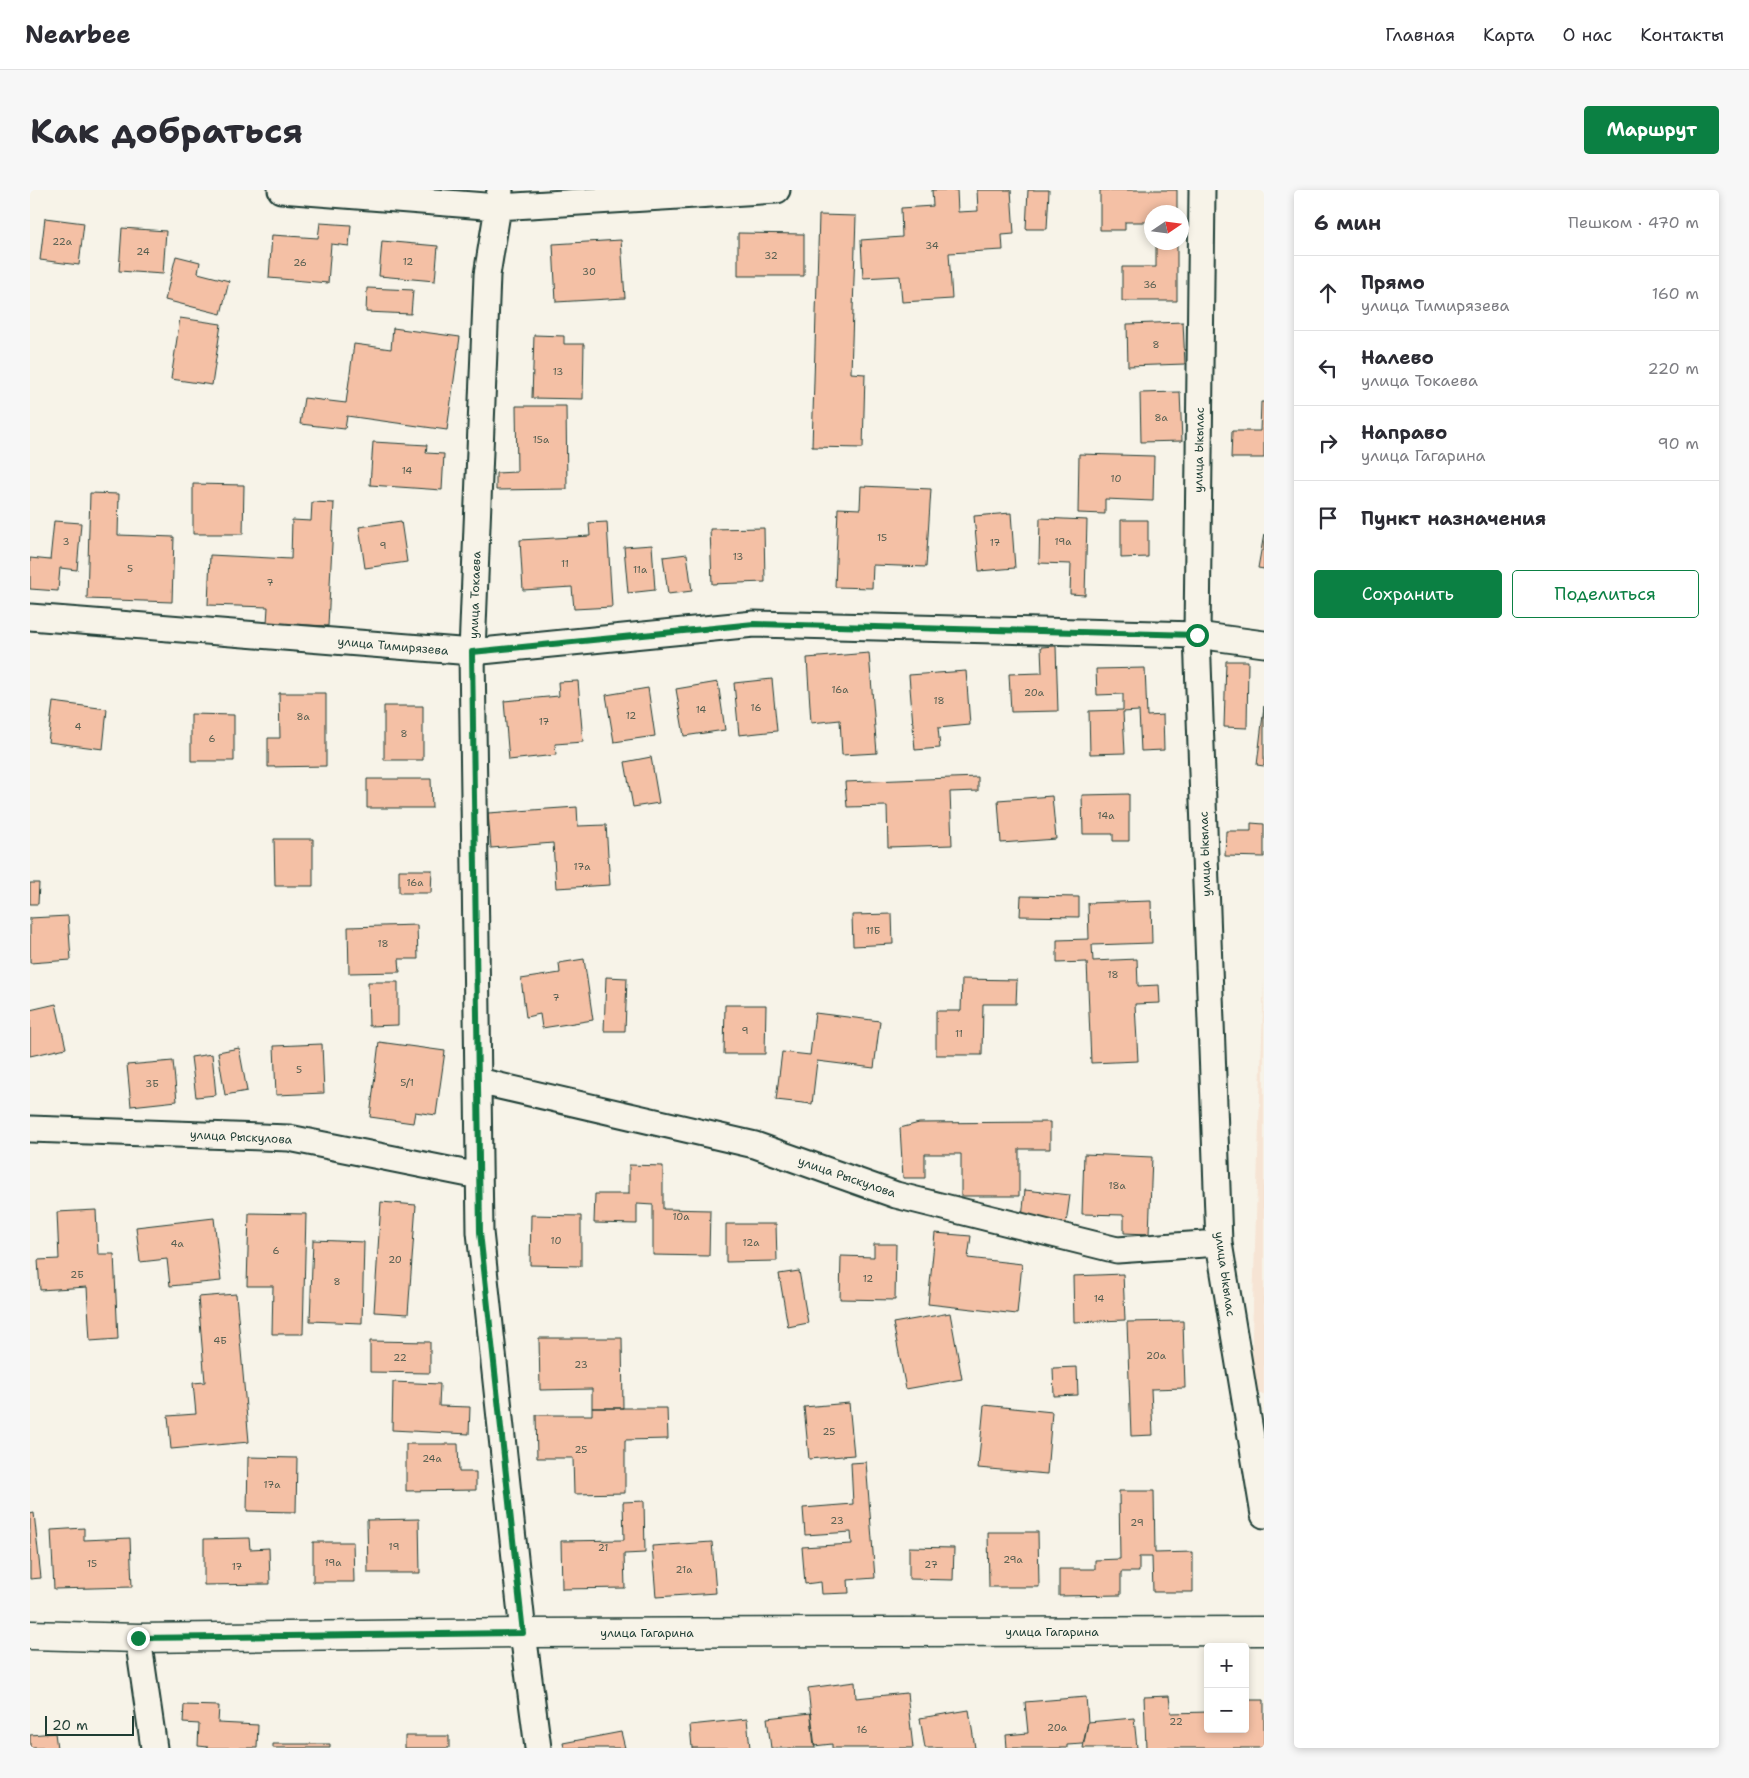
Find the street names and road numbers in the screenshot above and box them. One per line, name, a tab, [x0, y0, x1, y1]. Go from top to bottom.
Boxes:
street label: улица Ыкылас	[1190, 407, 1208, 493]
street label: улица Токаева	[465, 550, 485, 639]
street label: улица Тимирязева	[337, 633, 450, 659]
street label: улица Ыкылас	[1196, 811, 1214, 897]
street label: улица Рыскулова	[189, 1126, 293, 1148]
street label: улица Рыскулова	[796, 1153, 899, 1201]
street label: улица Ыкылас	[1211, 1231, 1239, 1317]
street label: улица Гагарина	[1005, 1624, 1099, 1640]
street label: улица Гагарина	[600, 1625, 694, 1641]

